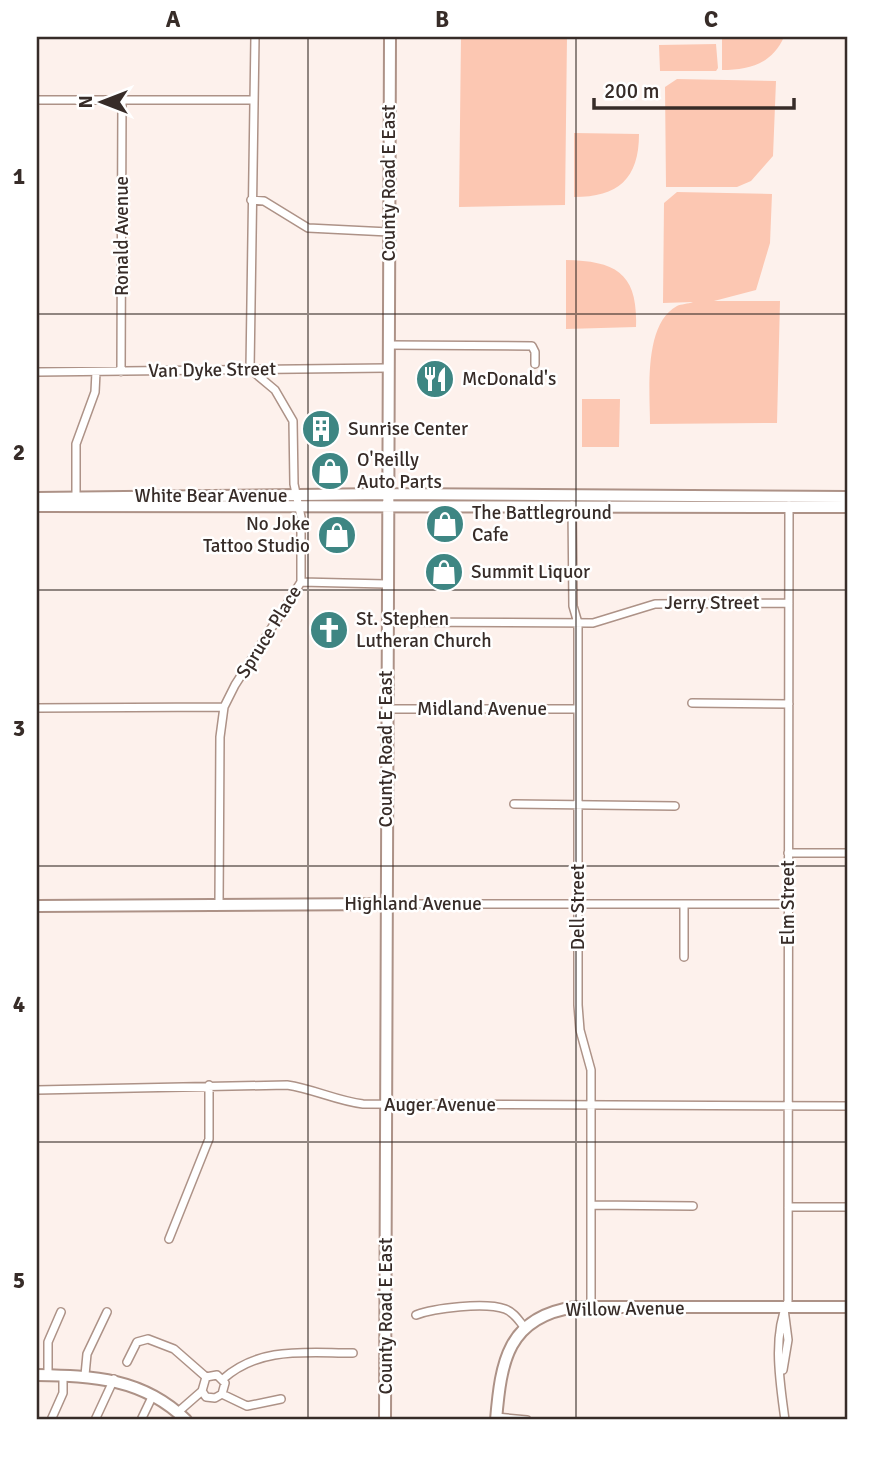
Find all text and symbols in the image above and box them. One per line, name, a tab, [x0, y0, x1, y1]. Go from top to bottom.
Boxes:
text: A	[166, 5, 181, 34]
text: B	[435, 5, 449, 34]
text: C	[704, 5, 718, 34]
north arrow	[66, 66, 136, 136]
scale bar	[594, 66, 793, 110]
text: 200 m	[604, 78, 659, 104]
text: N	[74, 95, 98, 109]
street label: County Road E East	[377, 104, 401, 261]
text: 1	[13, 162, 25, 191]
street label: Ronald Avenue	[110, 176, 134, 296]
street label: Van Dyke Street	[148, 357, 276, 383]
restaurant icon: McDonald's	[414, 358, 456, 400]
place label: McDonald's	[462, 367, 556, 391]
building icon: Sunrise Center	[300, 408, 342, 450]
place label: Sunrise Center	[348, 417, 468, 441]
text: 2	[13, 438, 25, 467]
place label: O'Reilly Auto Parts	[357, 448, 442, 494]
shop icon: O'Reilly Auto Parts	[309, 450, 351, 492]
street label: White Bear Avenue	[135, 484, 287, 508]
place label: The Battleground Cafe	[472, 501, 612, 547]
shop icon: The Battleground Cafe	[424, 503, 466, 545]
place label: No Joke Tattoo Studio	[203, 512, 310, 558]
shop icon: No Joke Tattoo Studio	[316, 514, 358, 556]
shop icon: Summit Liquor	[423, 551, 465, 593]
place label: Summit Liquor	[471, 560, 590, 584]
street label: Spruce Place	[231, 581, 307, 683]
street label: Jerry Street	[664, 591, 760, 615]
place label: St. Stephen Lutheran Church	[356, 607, 492, 653]
church icon: St. Stephen Lutheran Church	[308, 609, 350, 651]
street label: County Road E East	[374, 670, 398, 827]
street label: Midland Avenue	[417, 697, 547, 721]
text: 3	[13, 714, 25, 743]
street label: Elm Street	[776, 860, 800, 946]
street label: Dell Street	[566, 863, 590, 950]
street label: Highland Avenue	[344, 892, 482, 916]
text: 4	[13, 990, 25, 1019]
street label: Auger Avenue	[384, 1093, 496, 1117]
street label: County Road E East	[374, 1237, 398, 1394]
text: 5	[13, 1266, 25, 1295]
street label: Willow Avenue	[565, 1296, 685, 1322]

